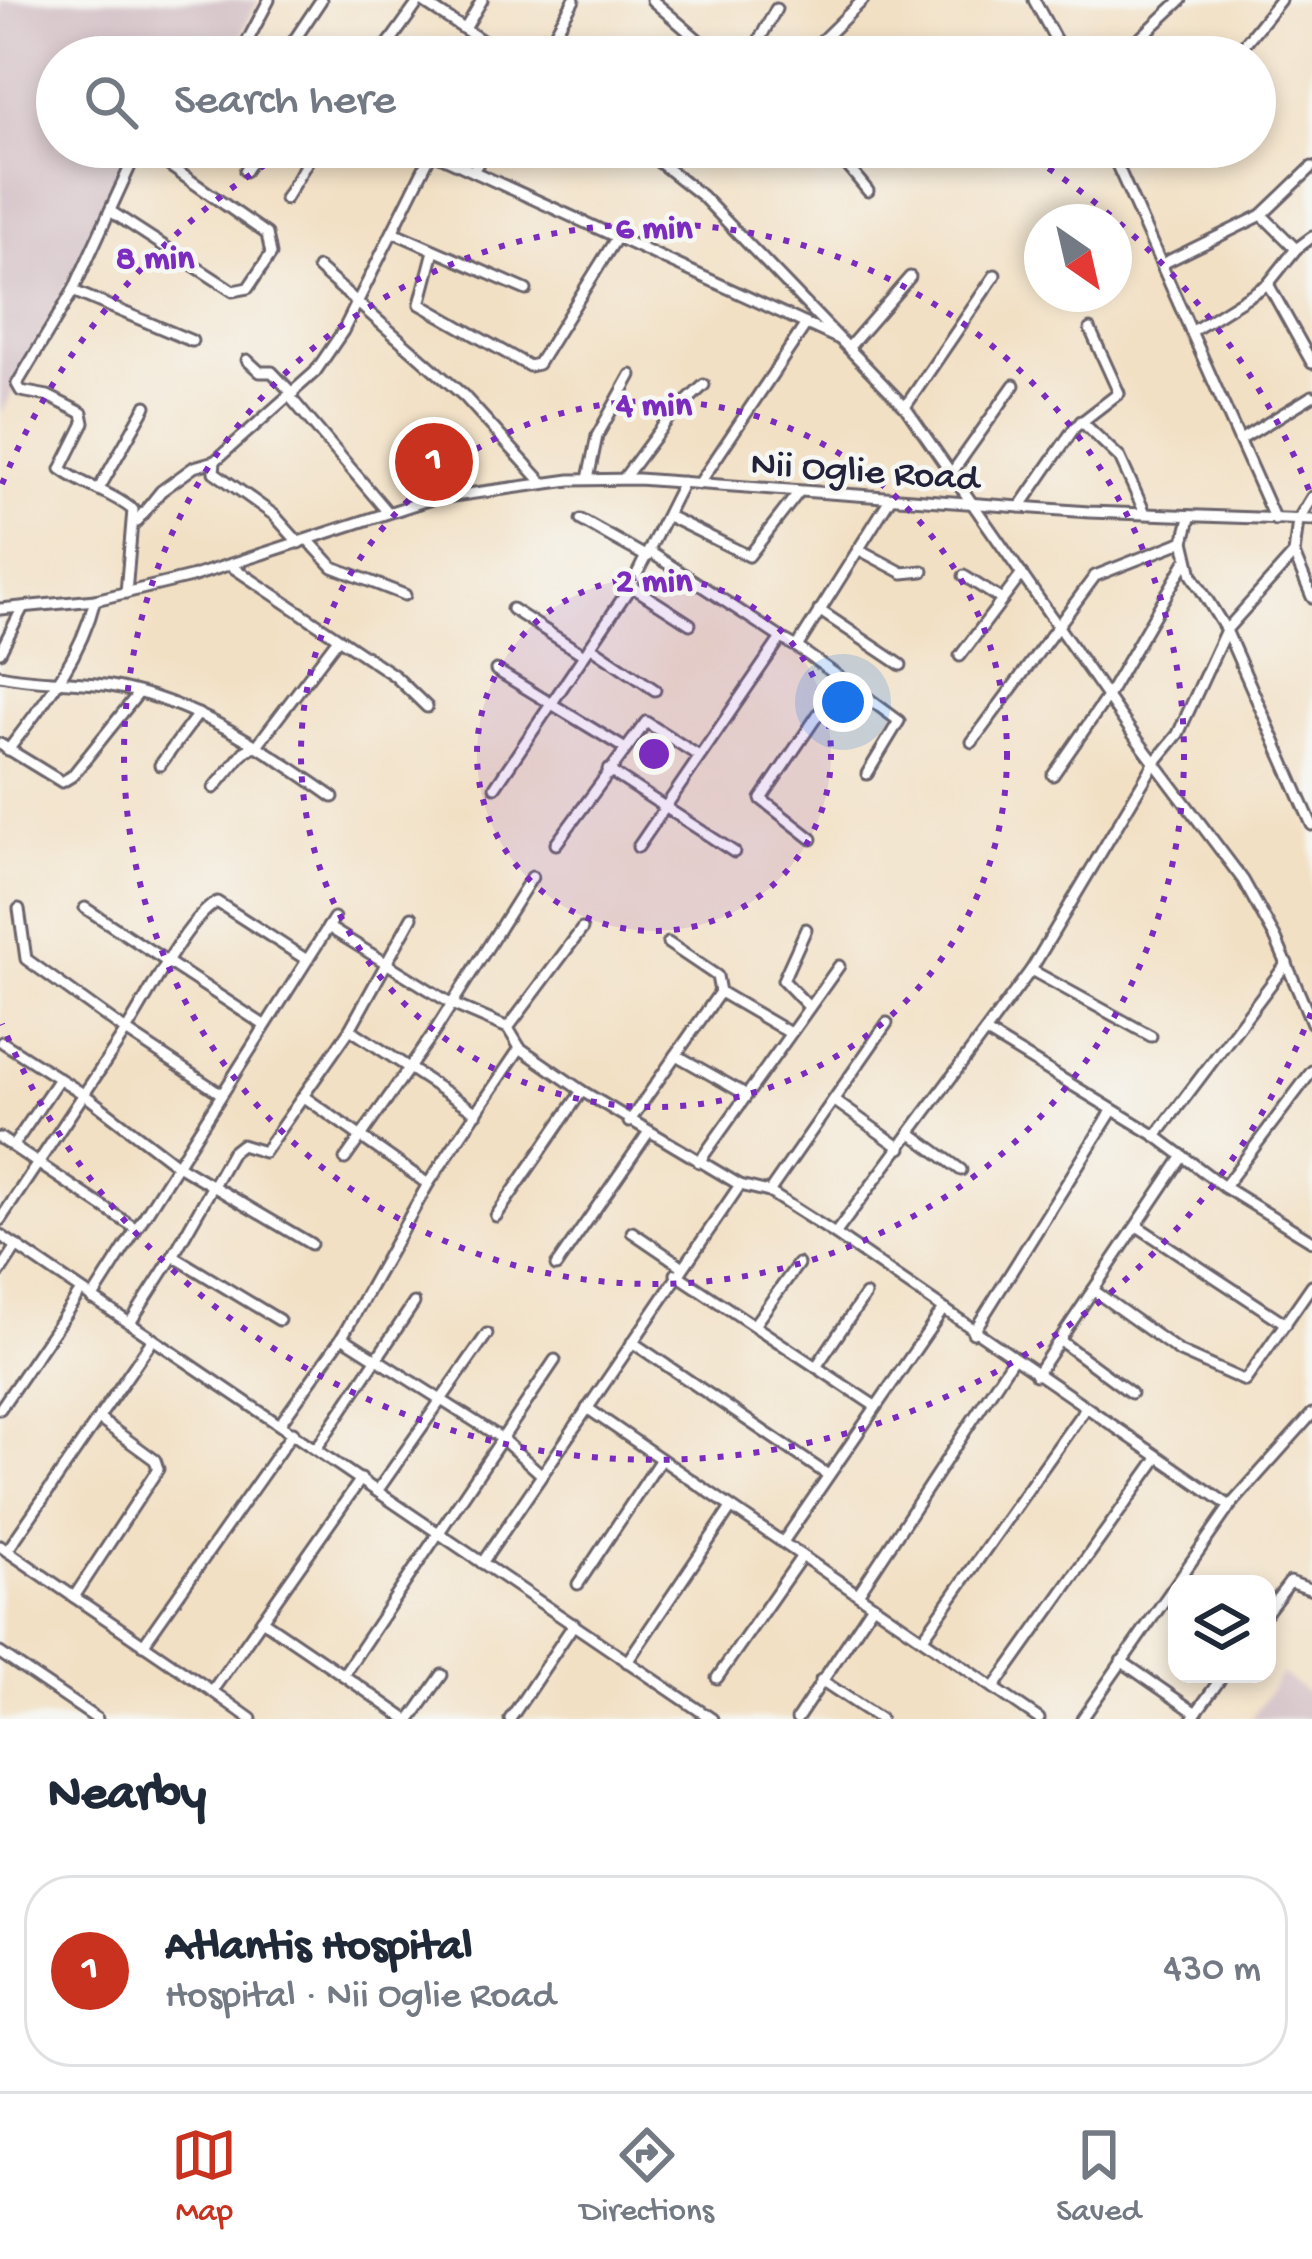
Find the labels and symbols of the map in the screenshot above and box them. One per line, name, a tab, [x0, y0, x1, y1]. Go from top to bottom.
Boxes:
north arrow	[1024, 204, 1132, 312]
text: 6 min	[615, 209, 694, 252]
text: 8 min	[116, 239, 195, 282]
text: 4 min	[615, 386, 693, 429]
pin: 1	[395, 417, 473, 507]
street label: Nii Oglie Road	[749, 443, 983, 505]
text: 2 min	[616, 562, 693, 605]
your location	[813, 672, 873, 732]
centre of rings	[633, 733, 675, 775]

